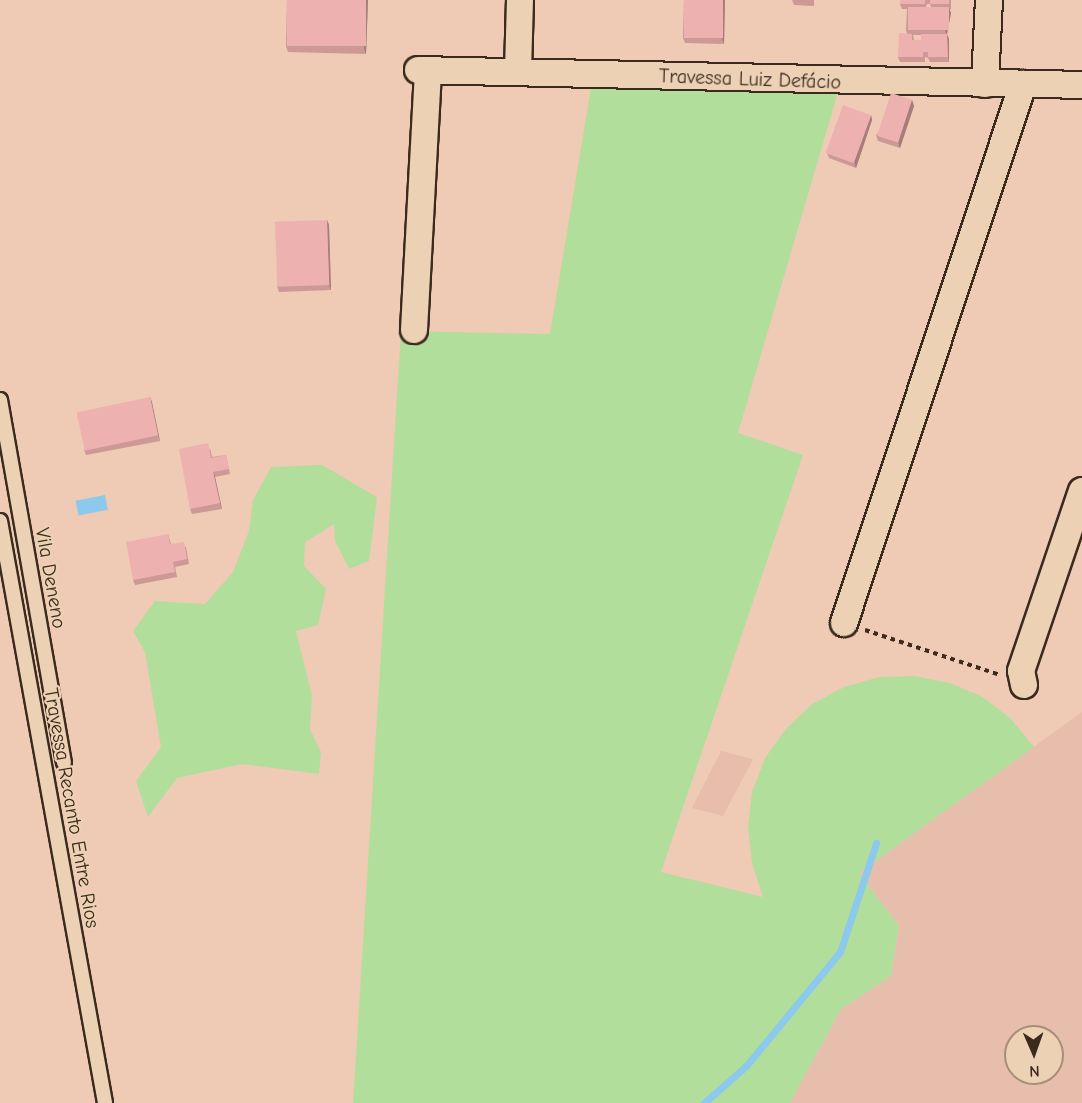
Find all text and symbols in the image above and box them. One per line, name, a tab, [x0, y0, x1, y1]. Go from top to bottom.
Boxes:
street label: Travessa Luiz Defácio	[658, 64, 842, 94]
street label: Vila Deneno	[30, 526, 72, 630]
street label: Travessa Recanto Entre Rios	[39, 686, 105, 930]
north arrow	[1004, 1025, 1064, 1085]
text: N	[1029, 1062, 1040, 1080]

